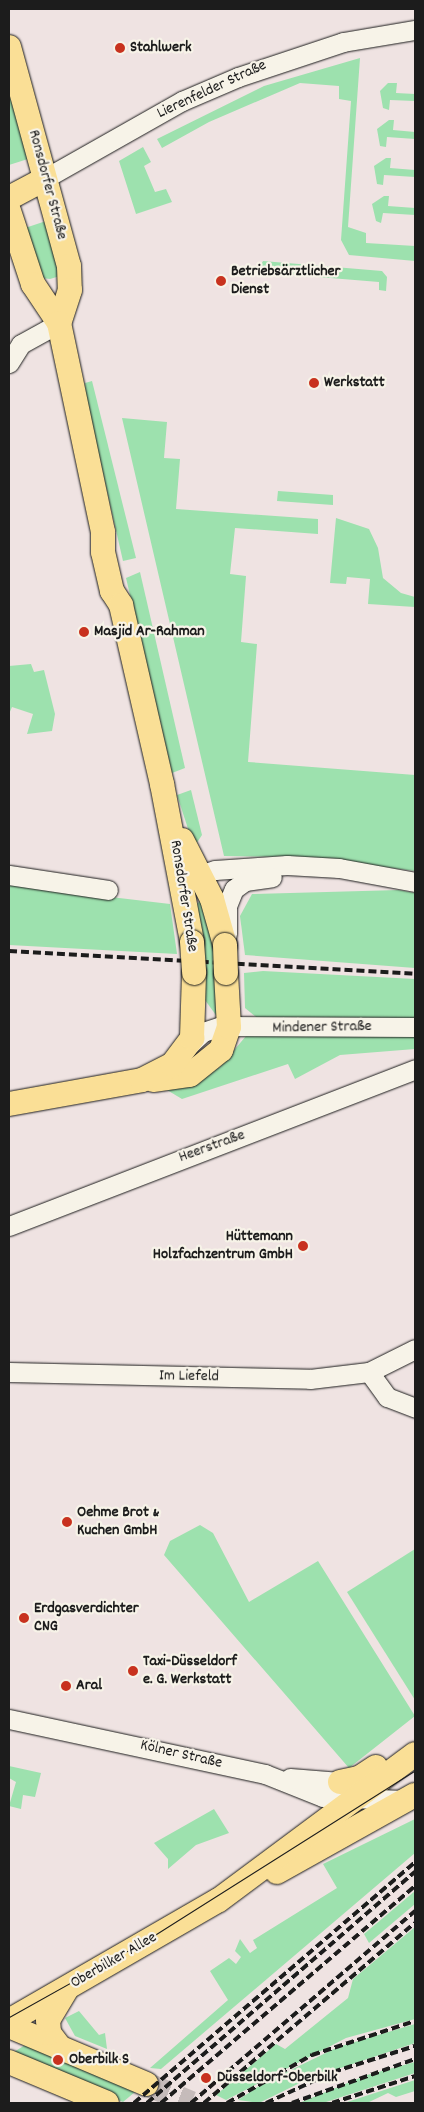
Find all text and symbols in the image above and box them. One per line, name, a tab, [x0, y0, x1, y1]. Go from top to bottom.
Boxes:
place label: Stahlwerk	[130, 38, 191, 58]
marker: Stahlwerk	[114, 42, 126, 54]
street label: Lierenfelder Straße	[154, 56, 270, 124]
street label: Ronsdorfer Straße	[23, 128, 71, 242]
place label: Betriebsärztlicher Dienst	[231, 262, 340, 300]
marker: Betriebsärztlicher Dienst	[215, 275, 227, 287]
place label: Werkstatt	[324, 373, 385, 393]
marker: Werkstatt	[308, 377, 320, 389]
place label: Masjid Ar-Rahman	[94, 622, 205, 642]
marker: Masjid Ar-Rahman	[78, 626, 90, 638]
street label: Ronsdorfer Straße	[165, 839, 201, 953]
street label: Mindener Straße	[272, 1018, 372, 1038]
street label: Heerstraße	[176, 1126, 248, 1168]
place label: Hüttemann Holzfachzentrum GmbH	[153, 1227, 293, 1265]
marker: Hüttemann Holzfachzentrum GmbH	[297, 1240, 309, 1252]
street label: Im Liefeld	[159, 1367, 219, 1387]
place label: Oehme Brot & Kuchen GmbH	[77, 1503, 159, 1541]
marker: Oehme Brot & Kuchen GmbH	[61, 1516, 73, 1528]
place label: Erdgasverdichter CNG	[34, 1599, 139, 1637]
marker: Erdgasverdichter CNG	[18, 1612, 30, 1624]
place label: Taxi-Düsseldorf e. G. Werkstatt	[143, 1652, 237, 1690]
marker: Taxi-Düsseldorf e. G. Werkstatt	[127, 1665, 139, 1677]
place label: Aral	[76, 1676, 102, 1696]
marker: Aral	[60, 1680, 72, 1692]
street label: Kölner Straße	[138, 1736, 224, 1774]
street label: Oberbilker Allee	[67, 1929, 161, 1993]
place label: Oberbilk S	[69, 2050, 129, 2070]
marker: Oberbilk S	[51, 2053, 65, 2067]
place label: Düsseldorf-Oberbilk	[217, 2068, 337, 2088]
marker: Düsseldorf-Oberbilk	[199, 2071, 213, 2085]

